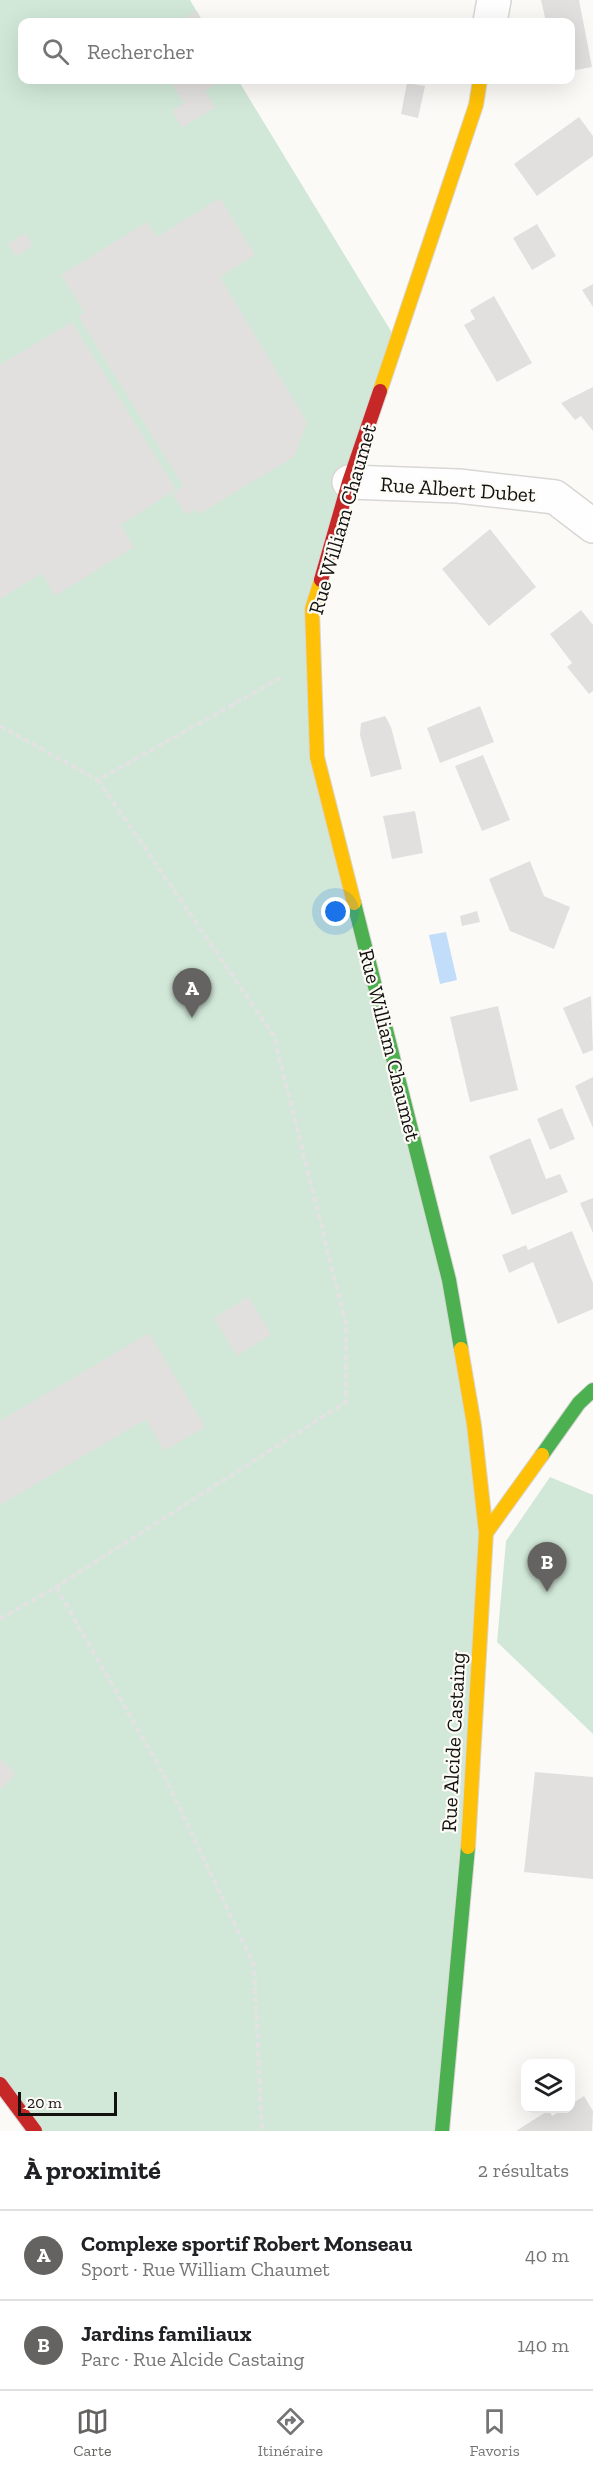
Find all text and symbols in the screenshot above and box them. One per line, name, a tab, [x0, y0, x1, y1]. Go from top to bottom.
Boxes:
search box	[18, 18, 575, 84]
icon: search	[39, 35, 72, 68]
text: Rechercher	[87, 38, 195, 65]
street label: Rue William Chaumet	[303, 421, 381, 617]
street label: Rue Albert Dubet	[379, 471, 537, 507]
your location	[321, 897, 350, 926]
street label: Rue William Chaumet	[354, 946, 426, 1144]
pin: A	[172, 968, 212, 1018]
pin: B	[528, 1542, 566, 1592]
street label: Rue Alcide Castaing	[436, 1651, 470, 1833]
map controls	[521, 2059, 575, 2113]
button: layers	[521, 2059, 575, 2113]
scale bar	[18, 2089, 117, 2116]
text: 20 m	[27, 2093, 62, 2112]
text: À proximité	[24, 2154, 161, 2186]
text: 2 résultats	[478, 2158, 569, 2182]
text: Complexe sportif Robert Monseau	[81, 2230, 412, 2257]
text: A	[37, 2243, 50, 2267]
text: 40 m	[525, 2243, 569, 2267]
text: Sport · Rue William Chaumet	[81, 2257, 330, 2281]
text: Jardins familiaux	[81, 2320, 251, 2347]
text: B	[37, 2333, 50, 2357]
text: 140 m	[517, 2333, 569, 2357]
text: Parc · Rue Alcide Castaing	[81, 2347, 305, 2371]
tab: Carte	[73, 2405, 111, 2460]
tab: Itinéraire	[258, 2405, 323, 2460]
tab: Favoris	[469, 2405, 520, 2460]

